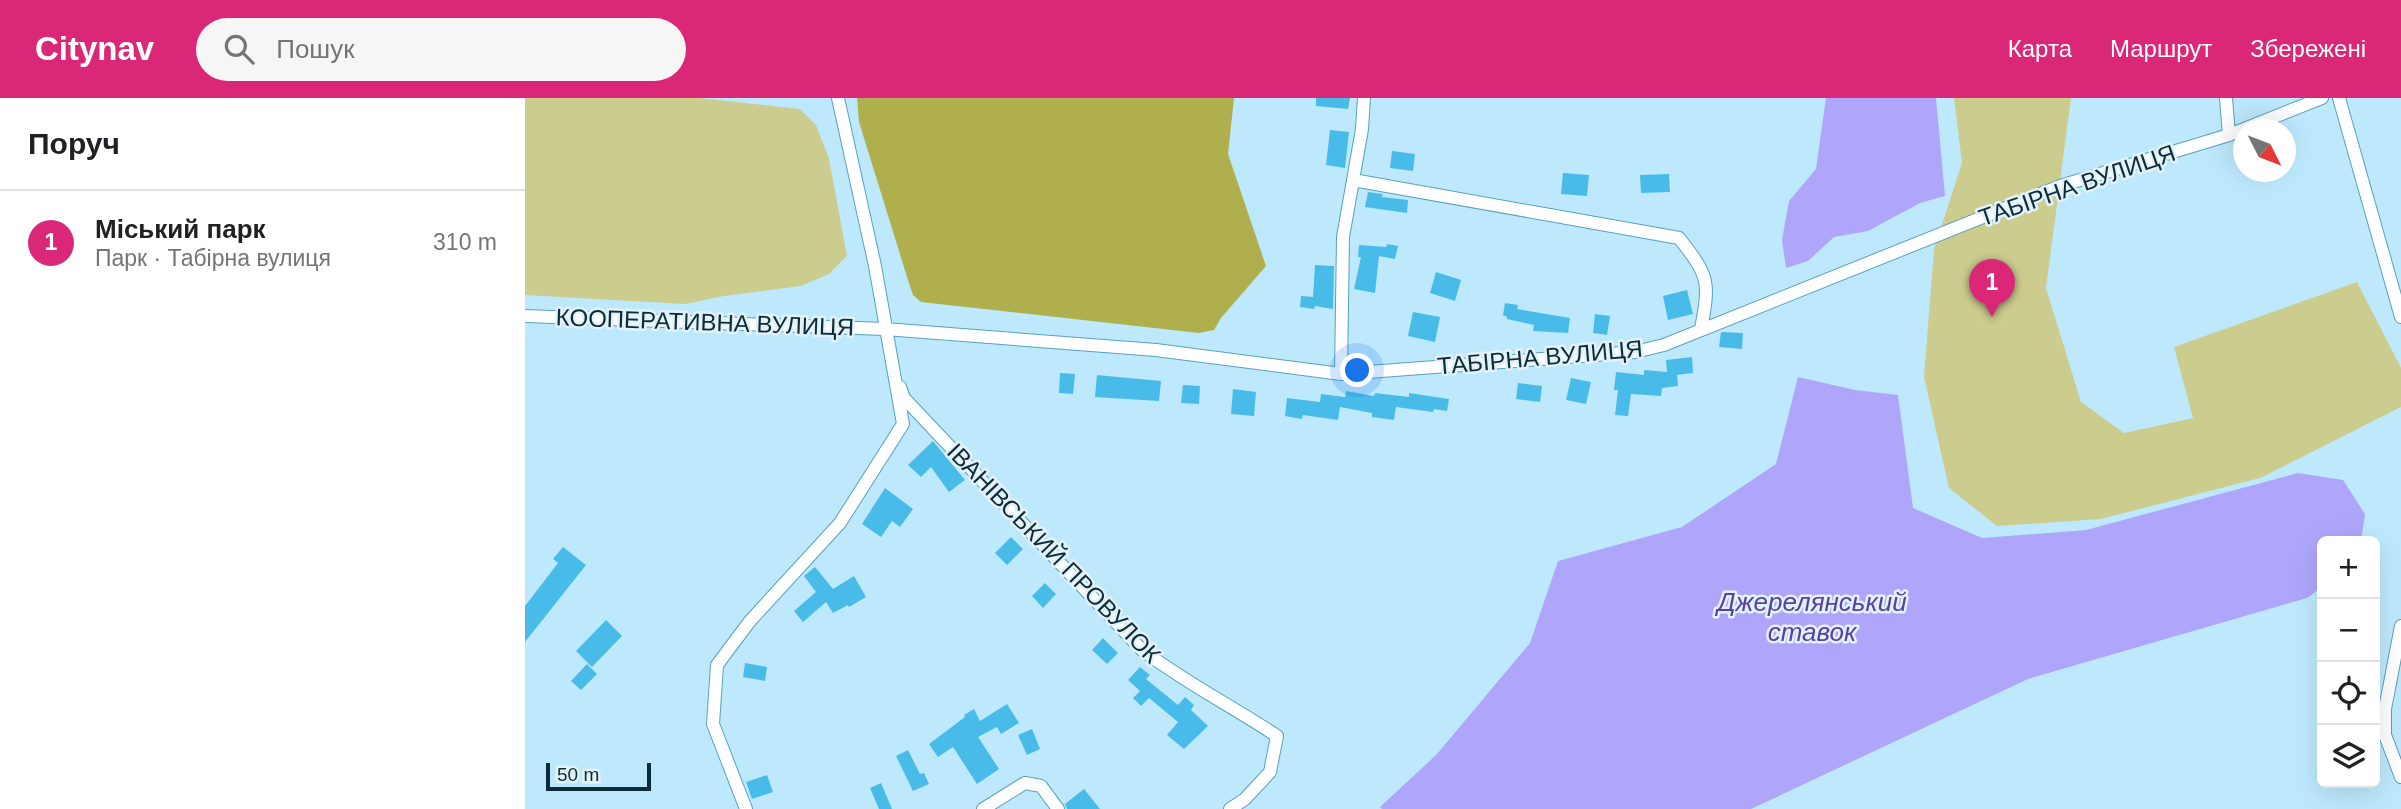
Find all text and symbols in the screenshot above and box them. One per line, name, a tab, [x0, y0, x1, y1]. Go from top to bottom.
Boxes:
search box	[196, 18, 686, 81]
text: Citynav	[35, 30, 154, 67]
icon: search	[220, 30, 258, 68]
text: Пошук	[276, 34, 355, 64]
text: Карта	[2008, 35, 2072, 62]
text: Маршрут	[2110, 35, 2212, 62]
text: Збережені	[2250, 35, 2366, 62]
north arrow	[2233, 119, 2296, 182]
text: Поруч	[28, 127, 120, 160]
street label: ТАБІРНА ВУЛИЦЯ	[1975, 139, 2179, 231]
text: Міський парк	[95, 214, 266, 244]
text: 1	[45, 229, 57, 255]
text: 310 m	[433, 229, 497, 255]
text: Парк · Табірна вулиця	[95, 245, 331, 271]
pin: 1	[1969, 259, 2015, 317]
street label: КООПЕРАТИВНА ВУЛИЦЯ	[555, 303, 855, 341]
street label: ТАБІРНА ВУЛИЦЯ	[1436, 335, 1644, 379]
your location	[1340, 353, 1374, 387]
street label: ІВАНІВСЬКИЙ ПРОВУЛОК	[942, 438, 1166, 668]
map controls	[2317, 536, 2380, 788]
button: +	[2317, 536, 2380, 599]
water label: Джерелянський ставок	[1714, 587, 1907, 647]
button: −	[2317, 599, 2380, 662]
button: locate	[2317, 662, 2380, 725]
button: layers	[2317, 725, 2380, 788]
scale bar	[546, 760, 651, 792]
text: 50 m	[557, 764, 599, 785]

